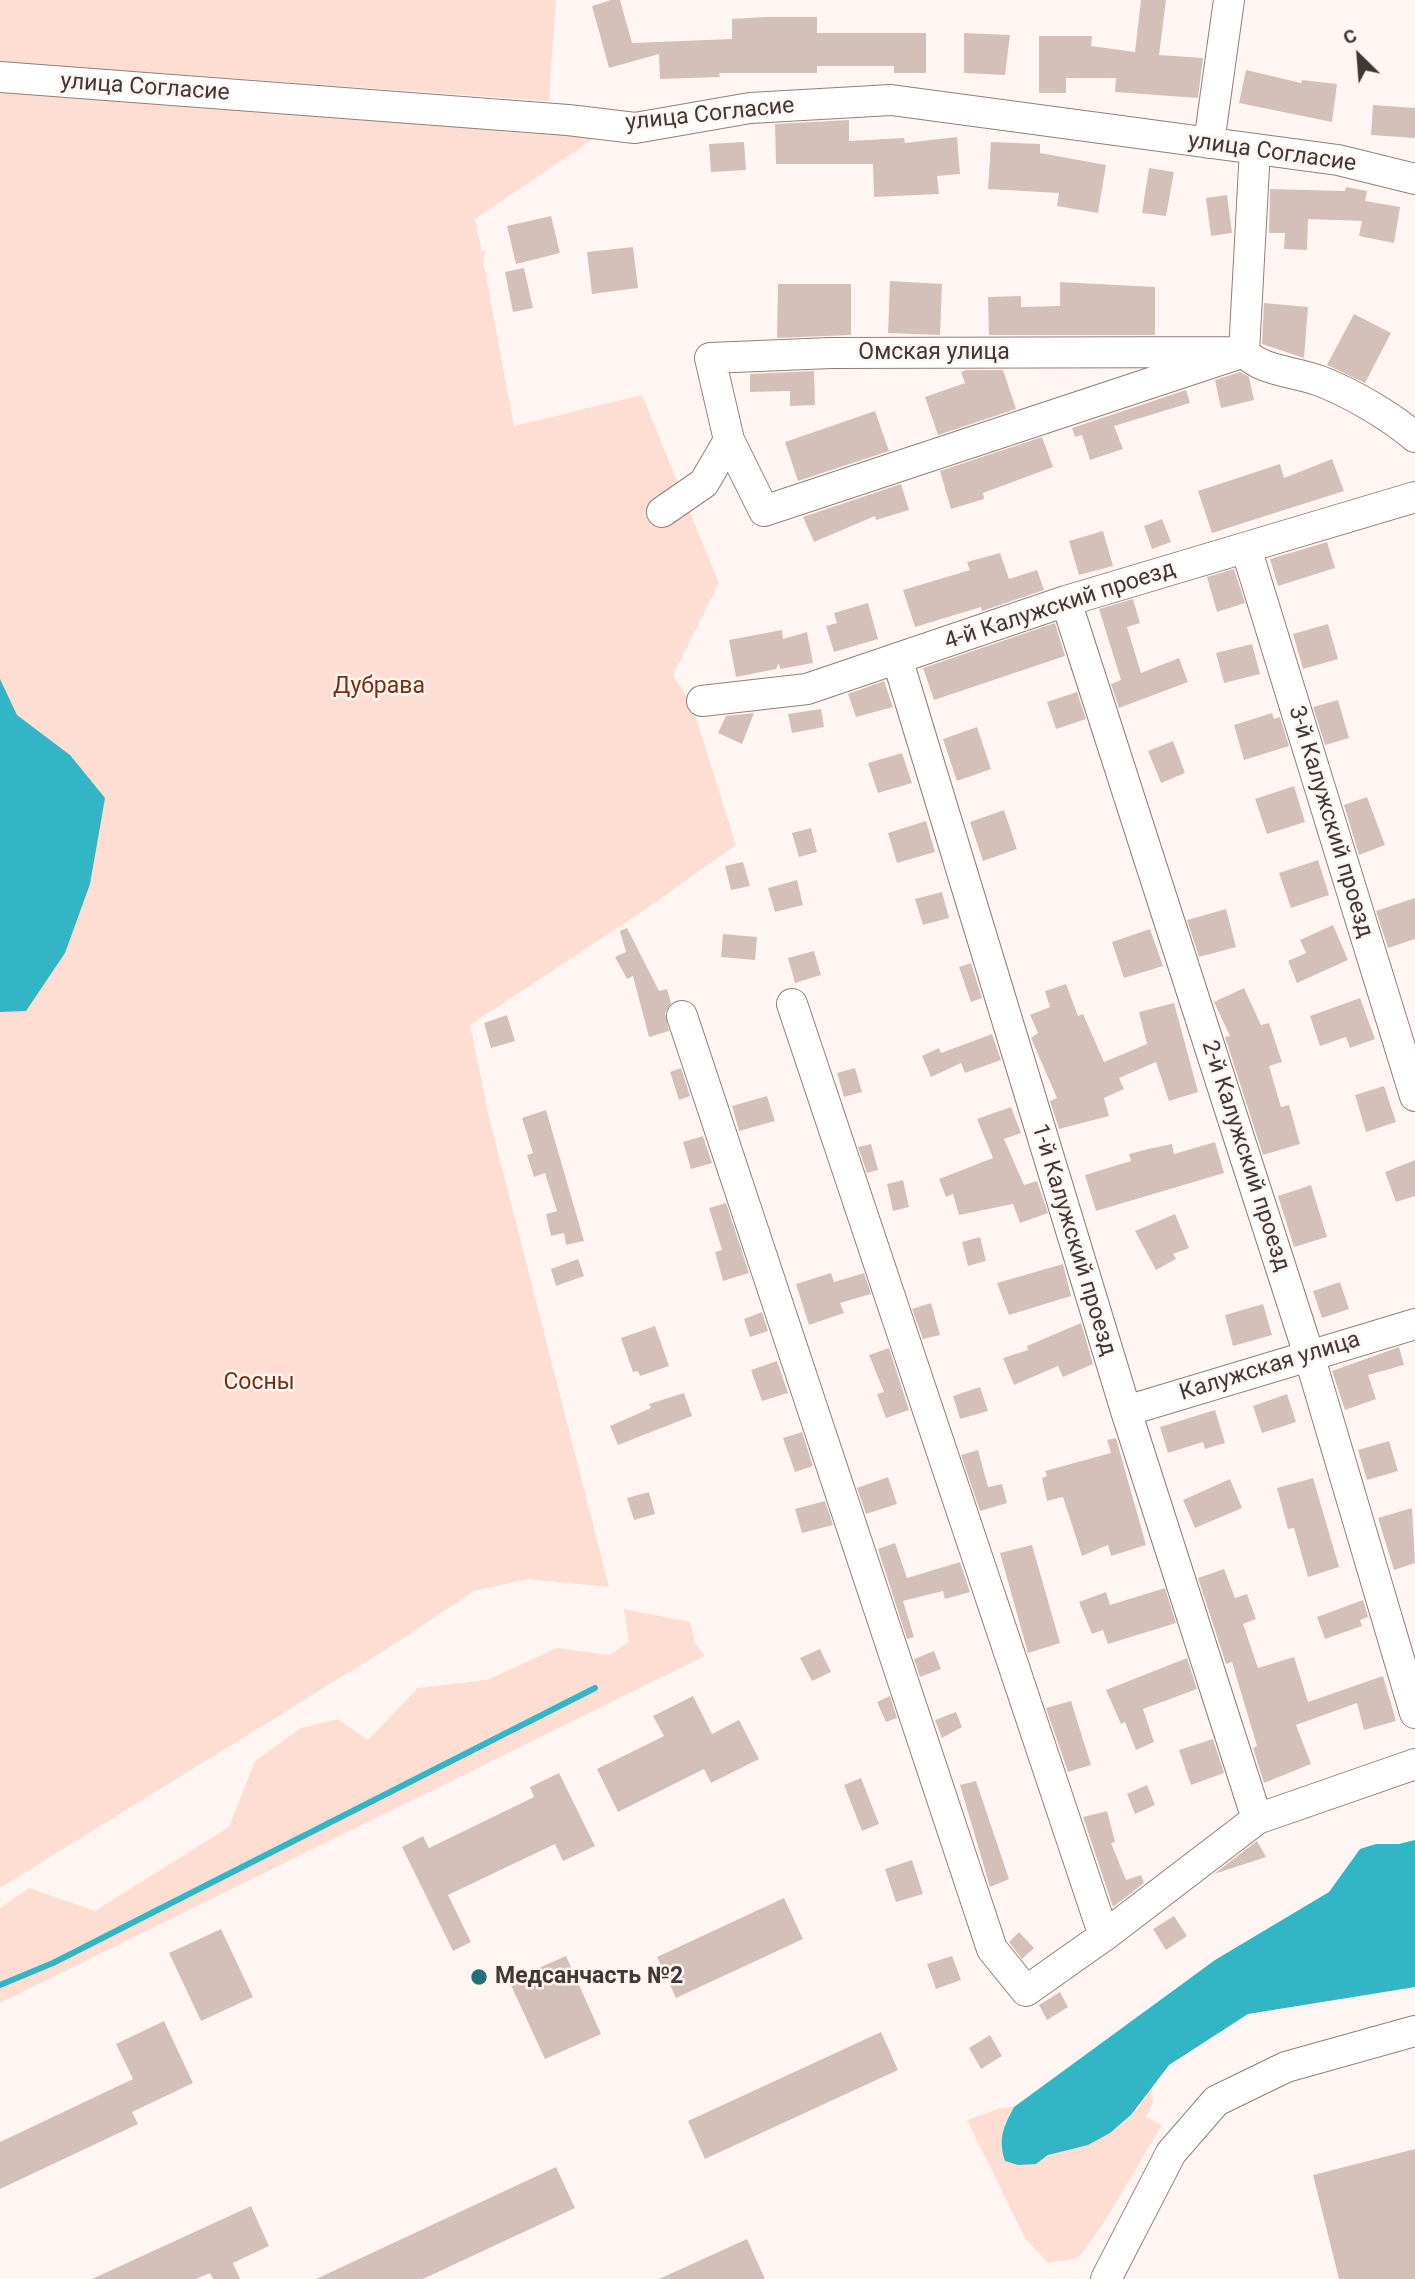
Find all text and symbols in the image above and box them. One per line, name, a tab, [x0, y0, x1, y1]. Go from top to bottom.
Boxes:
north arrow	[1324, 21, 1394, 91]
text: С	[1339, 23, 1360, 50]
street label: улица Согласие	[60, 68, 230, 108]
street label: улица Согласие	[624, 92, 796, 138]
street label: улица Согласие	[1186, 128, 1358, 178]
street label: Омская улица	[858, 339, 1010, 367]
street label: 4-й Калужский проезд	[941, 556, 1179, 656]
park label: Дубрава	[333, 673, 425, 701]
street label: 3-й Калужский проезд	[1282, 703, 1378, 941]
street label: 2-й Калужский проезд	[1195, 1037, 1295, 1275]
street label: 1-й Калужский проезд	[1025, 1121, 1121, 1359]
street label: Калужская улица	[1176, 1326, 1364, 1408]
park label: Сосны	[223, 1369, 295, 1397]
place label: Медсанчасть №2	[495, 1963, 683, 1991]
marker: Медсанчасть №2	[469, 1967, 489, 1987]

